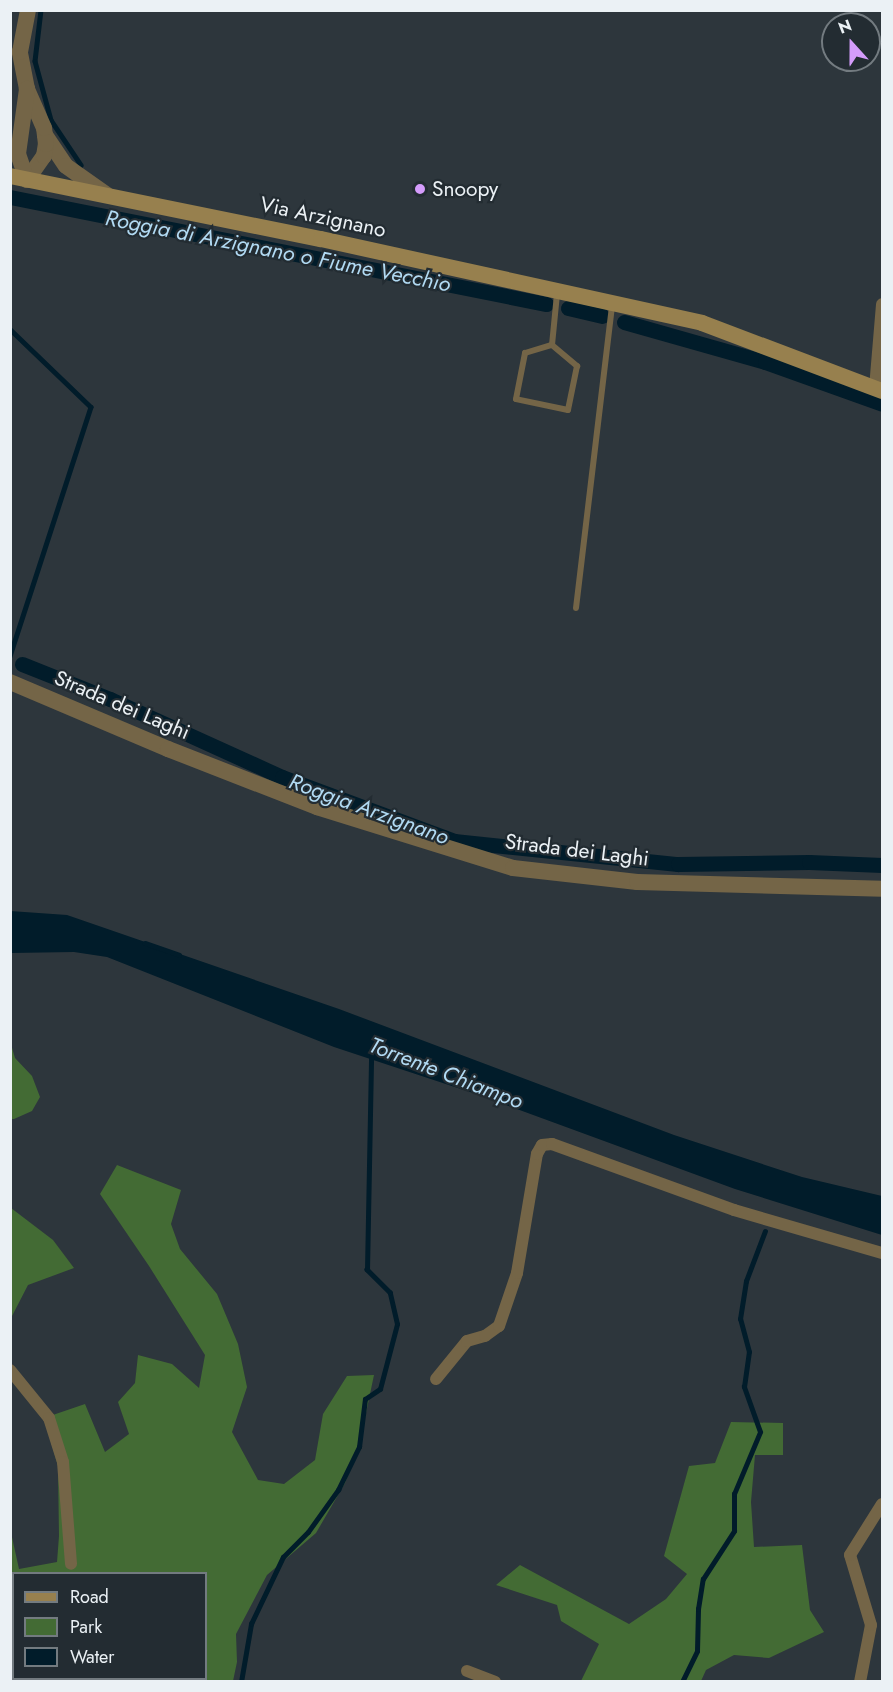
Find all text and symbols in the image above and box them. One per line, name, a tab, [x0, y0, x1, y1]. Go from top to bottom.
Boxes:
north arrow	[821, 12, 881, 72]
text: N	[835, 14, 855, 40]
place label: Snoopy	[432, 176, 498, 202]
marker: Snoopy	[413, 182, 427, 196]
street label: Via Arzignano	[258, 191, 388, 243]
water label: Roggia di Arzignano o Fiume Vecchio	[103, 205, 453, 297]
street label: Strada dei Laghi	[50, 665, 194, 745]
water label: Roggia Arzignano	[286, 768, 452, 850]
street label: Strada dei Laghi	[504, 829, 650, 871]
water label: Torrente Chiampo	[365, 1032, 527, 1114]
legend	[12, 1572, 207, 1680]
text: Road	[70, 1584, 109, 1610]
text: Park	[70, 1614, 102, 1640]
text: Water	[70, 1644, 114, 1670]

